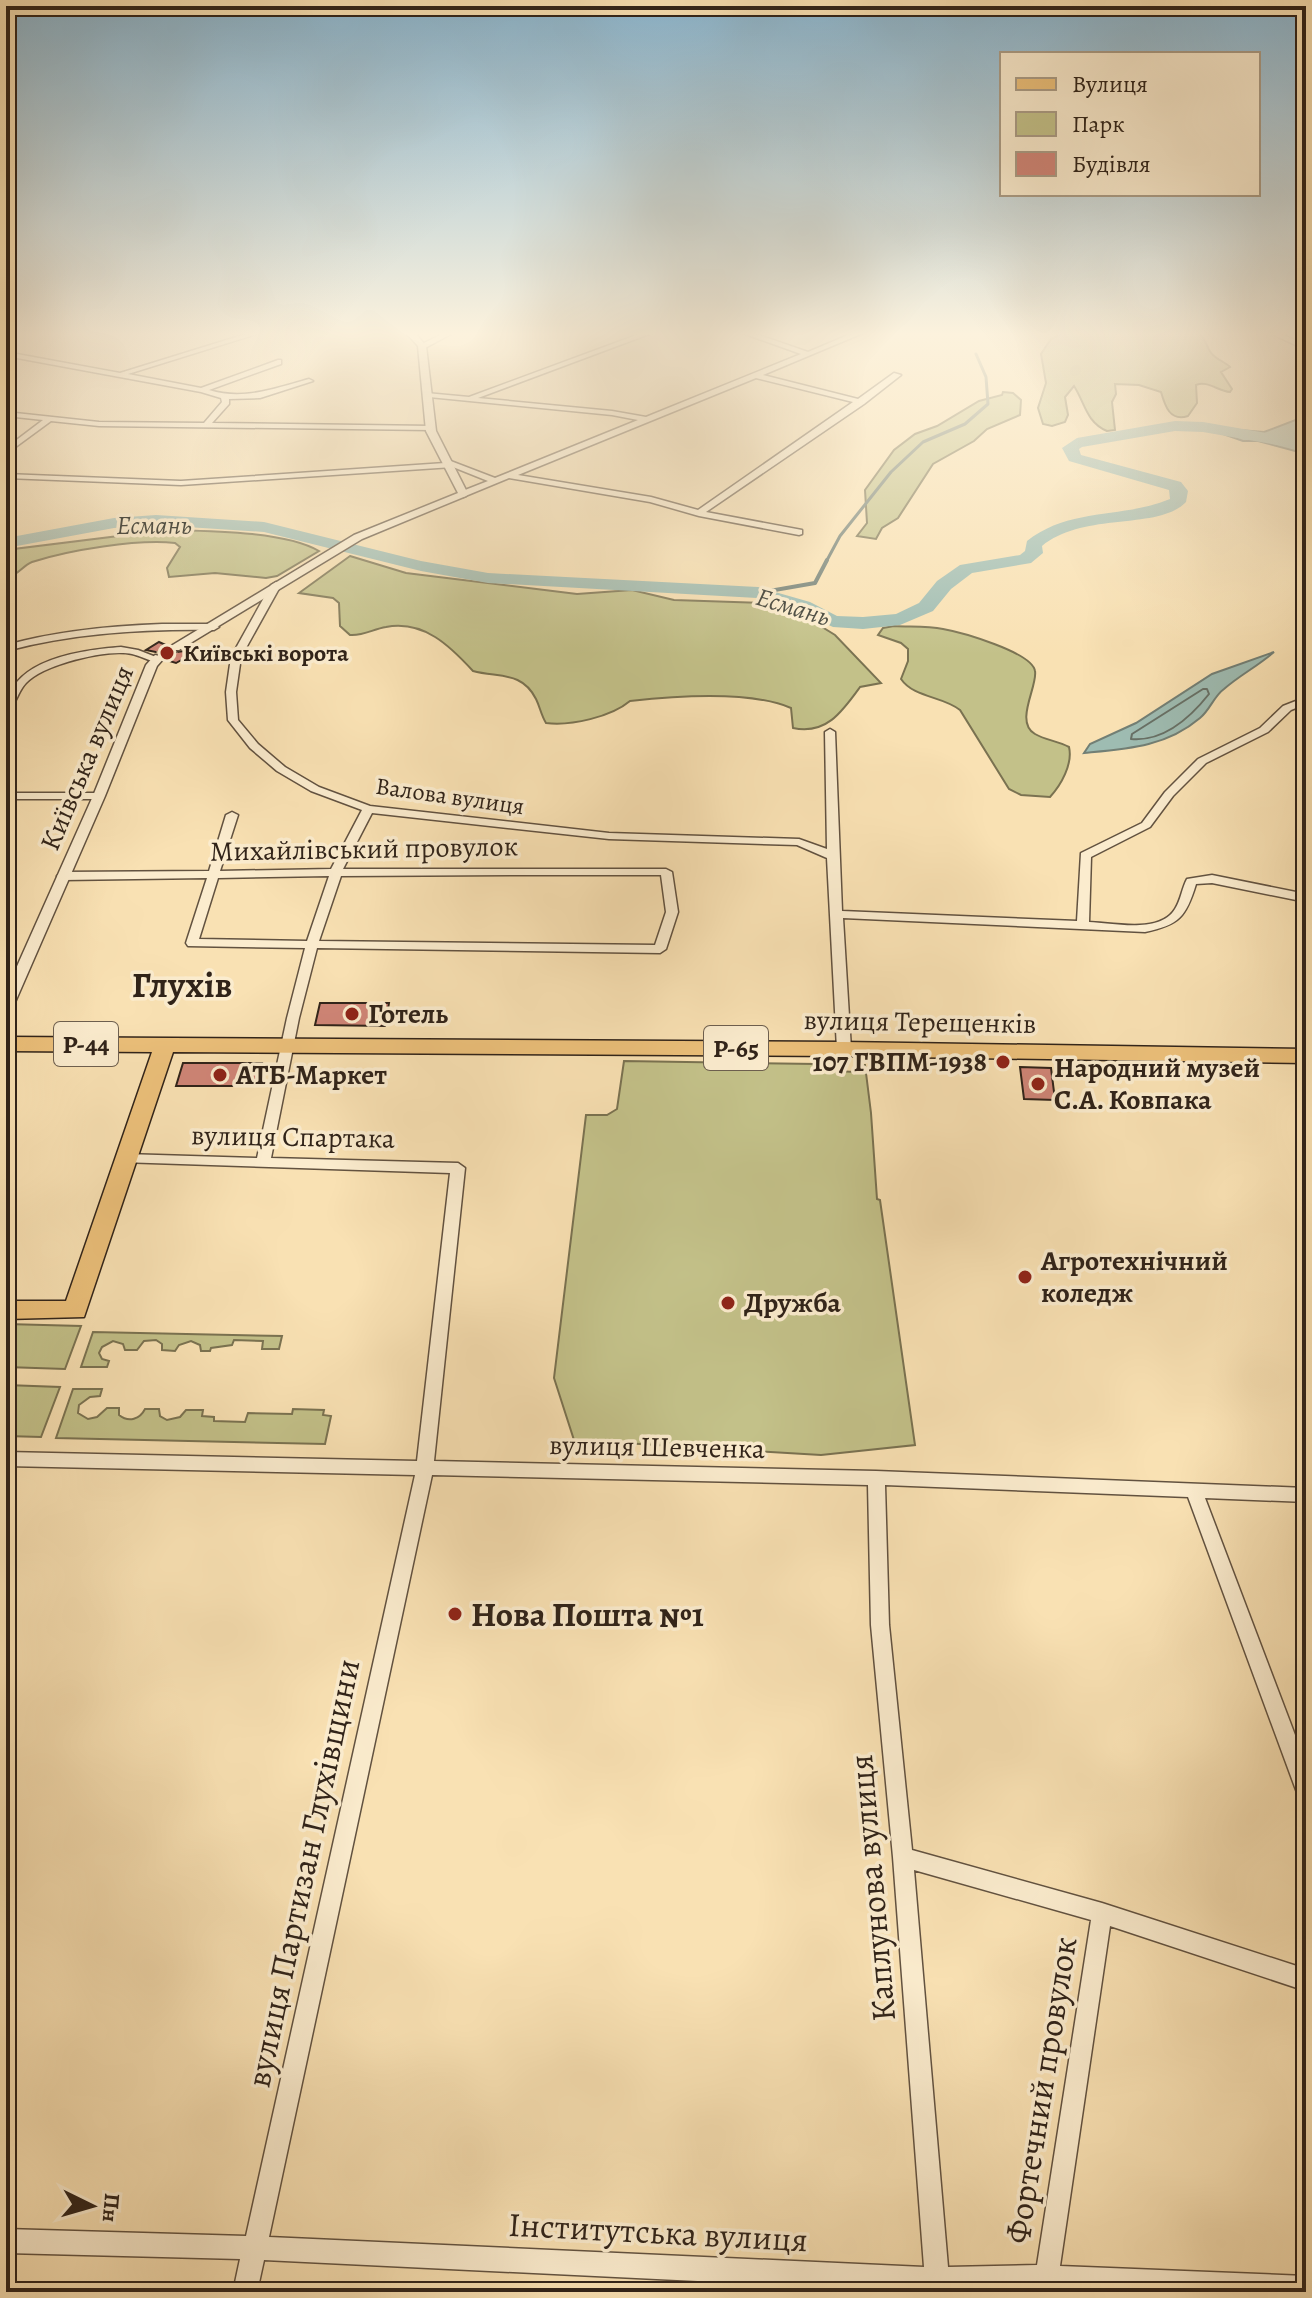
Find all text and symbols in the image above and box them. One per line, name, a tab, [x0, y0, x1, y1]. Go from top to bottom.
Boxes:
legend	[1000, 52, 1260, 196]
text: Вулиця	[1072, 68, 1148, 100]
text: Парк	[1072, 108, 1125, 140]
text: Будівля	[1072, 148, 1151, 180]
water label: Есмань	[116, 508, 192, 543]
water label: Есмань	[752, 579, 834, 635]
place label: Київські ворота	[183, 637, 349, 669]
marker: Київські ворота	[158, 644, 176, 662]
street label: Київська вулиця	[31, 660, 143, 856]
street label: Валова вулиця	[374, 770, 526, 822]
street label: Михайлівський провулок	[210, 827, 518, 871]
district label: Глухів	[132, 960, 232, 1009]
place label: Готель	[368, 995, 448, 1033]
street label: вулиця Терещенків	[803, 1001, 1037, 1043]
marker: Готель	[343, 1005, 361, 1023]
road number: Р-44	[54, 1022, 118, 1066]
road number: Р-65	[704, 1026, 768, 1070]
place label: 107 ГВПМ-1938	[813, 1043, 987, 1081]
place label: Народний музей С.А. Ковпака	[1054, 1049, 1260, 1119]
marker: 107 ГВПМ-1938	[994, 1053, 1012, 1071]
place label: АТБ-Маркет	[235, 1056, 387, 1094]
marker: АТБ-Маркет	[211, 1066, 229, 1084]
marker: Народний музей С.А. Ковпака	[1029, 1075, 1047, 1093]
street label: вулиця Спартака	[191, 1116, 395, 1158]
place label: Агротехнічний коледж	[1040, 1242, 1228, 1312]
marker: Агротехнічний коледж	[1016, 1268, 1034, 1286]
place label: Дружба	[744, 1284, 842, 1322]
marker: Дружба	[719, 1294, 737, 1312]
street label: вулиця Шевченка	[549, 1426, 765, 1468]
place label: Нова Пошта №1	[471, 1591, 704, 1638]
marker: Нова Пошта №1	[446, 1605, 464, 1623]
street label: вулиця Партизан Глухівщини	[235, 1655, 371, 2091]
street label: Каплунова вулиця	[837, 1753, 907, 2023]
street label: Фортечний провулок	[994, 1933, 1088, 2247]
north arrow	[52, 2166, 132, 2246]
text: Пн	[95, 2192, 127, 2223]
street label: Інститутська вулиця	[507, 2201, 809, 2263]

